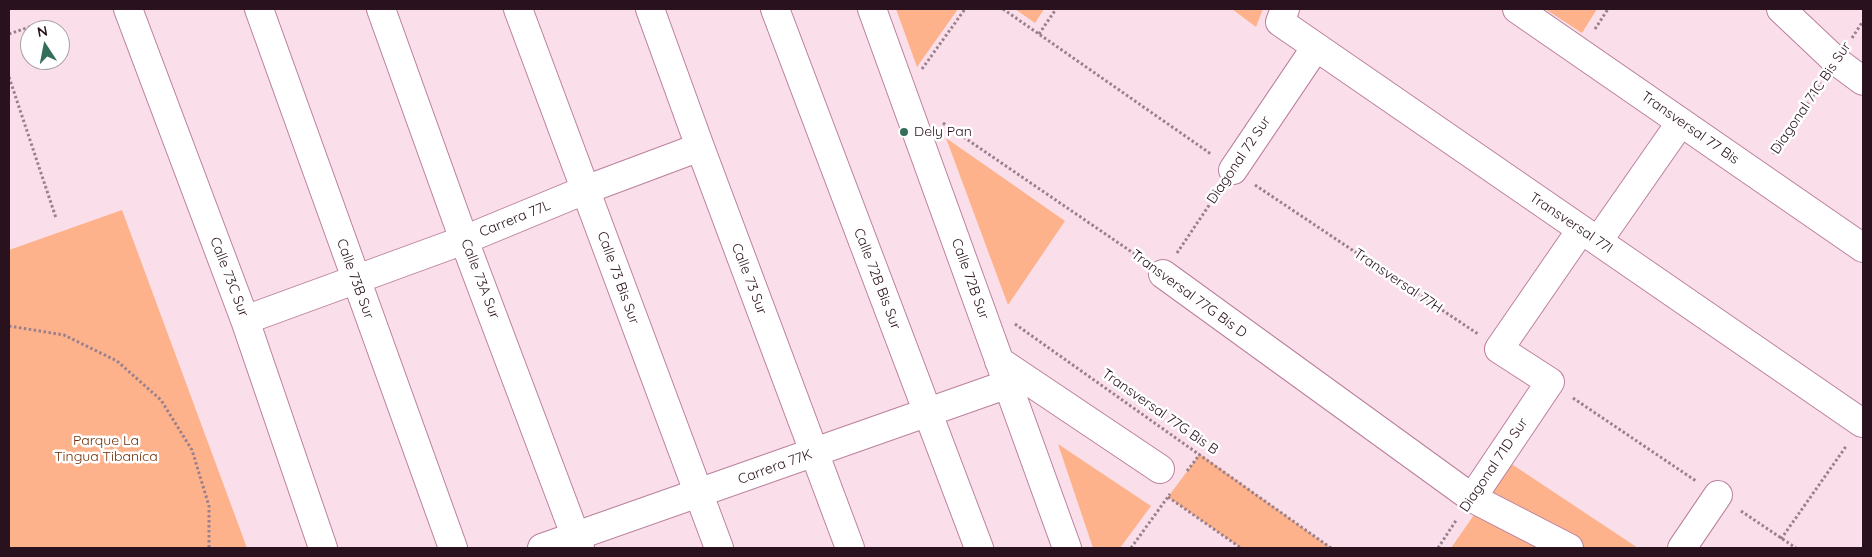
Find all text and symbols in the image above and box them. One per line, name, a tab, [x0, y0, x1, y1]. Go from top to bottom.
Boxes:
north arrow	[20, 20, 70, 70]
text: N	[36, 21, 49, 41]
street label: Diagonal 71C Bis Sur	[1767, 39, 1855, 157]
street label: Transversal 77 Bis	[1638, 88, 1742, 168]
street label: Diagonal 72 Sur	[1204, 113, 1274, 207]
place label: Dely Pan	[914, 124, 972, 140]
marker: Dely Pan	[898, 126, 910, 138]
street label: Transversal 77I	[1526, 189, 1616, 257]
street label: Carrera 77L	[477, 197, 553, 241]
street label: Calle 72B Bis Sur	[850, 226, 904, 332]
street label: Calle 73 Bis Sur	[593, 229, 643, 327]
street label: Calle 73C Sur	[206, 235, 252, 319]
street label: Calle 72B Sur	[948, 236, 992, 322]
street label: Calle 73B Sur	[333, 237, 377, 321]
street label: Calle 73A Sur	[457, 237, 503, 321]
street label: Calle 73 Sur	[728, 241, 770, 317]
street label: Transversal 77H	[1350, 245, 1446, 317]
street label: Transversal 77G Bis D	[1128, 246, 1250, 342]
street label: Transversal 77G Bis B	[1099, 366, 1221, 458]
street label: Diagonal 71D Sur	[1456, 415, 1532, 515]
park label: Parque La Tingua Tibaníca	[54, 433, 158, 466]
street label: Carrera 77K	[736, 446, 814, 488]

